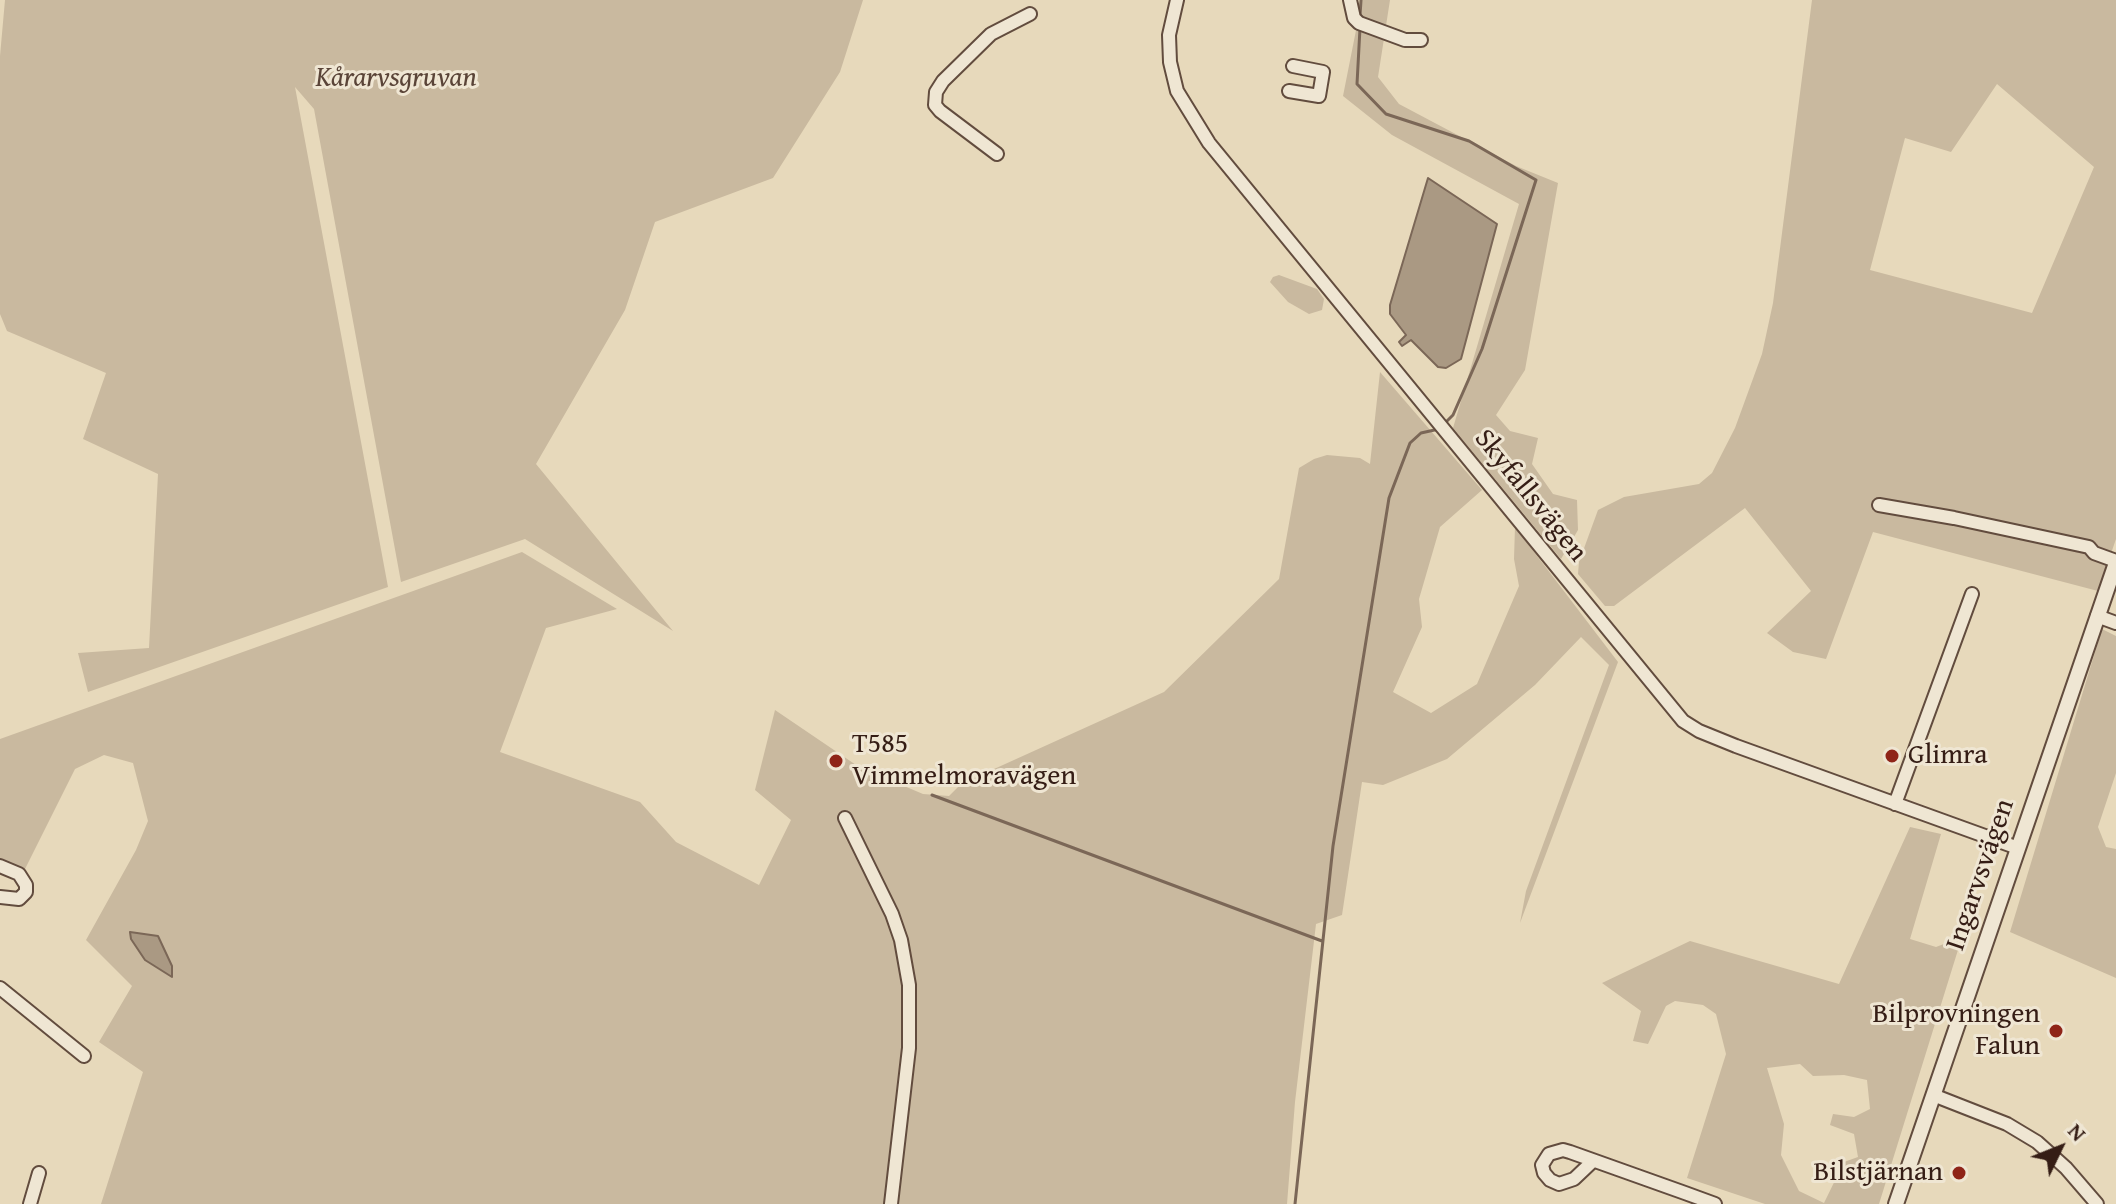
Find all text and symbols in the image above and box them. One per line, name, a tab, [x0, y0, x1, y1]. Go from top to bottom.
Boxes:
park label: Kårarvsgruvan	[315, 62, 477, 96]
street label: Skyfallsvägen	[1466, 423, 1594, 569]
place label: T585 Vimmelmoravägen	[852, 728, 1076, 794]
place label: Glimra	[1908, 739, 1988, 773]
marker: Glimra	[1883, 747, 1901, 765]
marker: T585 Vimmelmoravägen	[827, 752, 845, 770]
street label: Ingarvsvägen	[1939, 795, 2023, 955]
place label: Bilprovningen Falun	[1872, 998, 2040, 1064]
marker: Bilprovningen Falun	[2047, 1022, 2065, 1040]
north arrow	[2020, 1108, 2100, 1188]
text: N	[2061, 1115, 2094, 1148]
place label: Bilstjärnan	[1813, 1156, 1943, 1190]
marker: Bilstjärnan	[1950, 1164, 1968, 1182]

